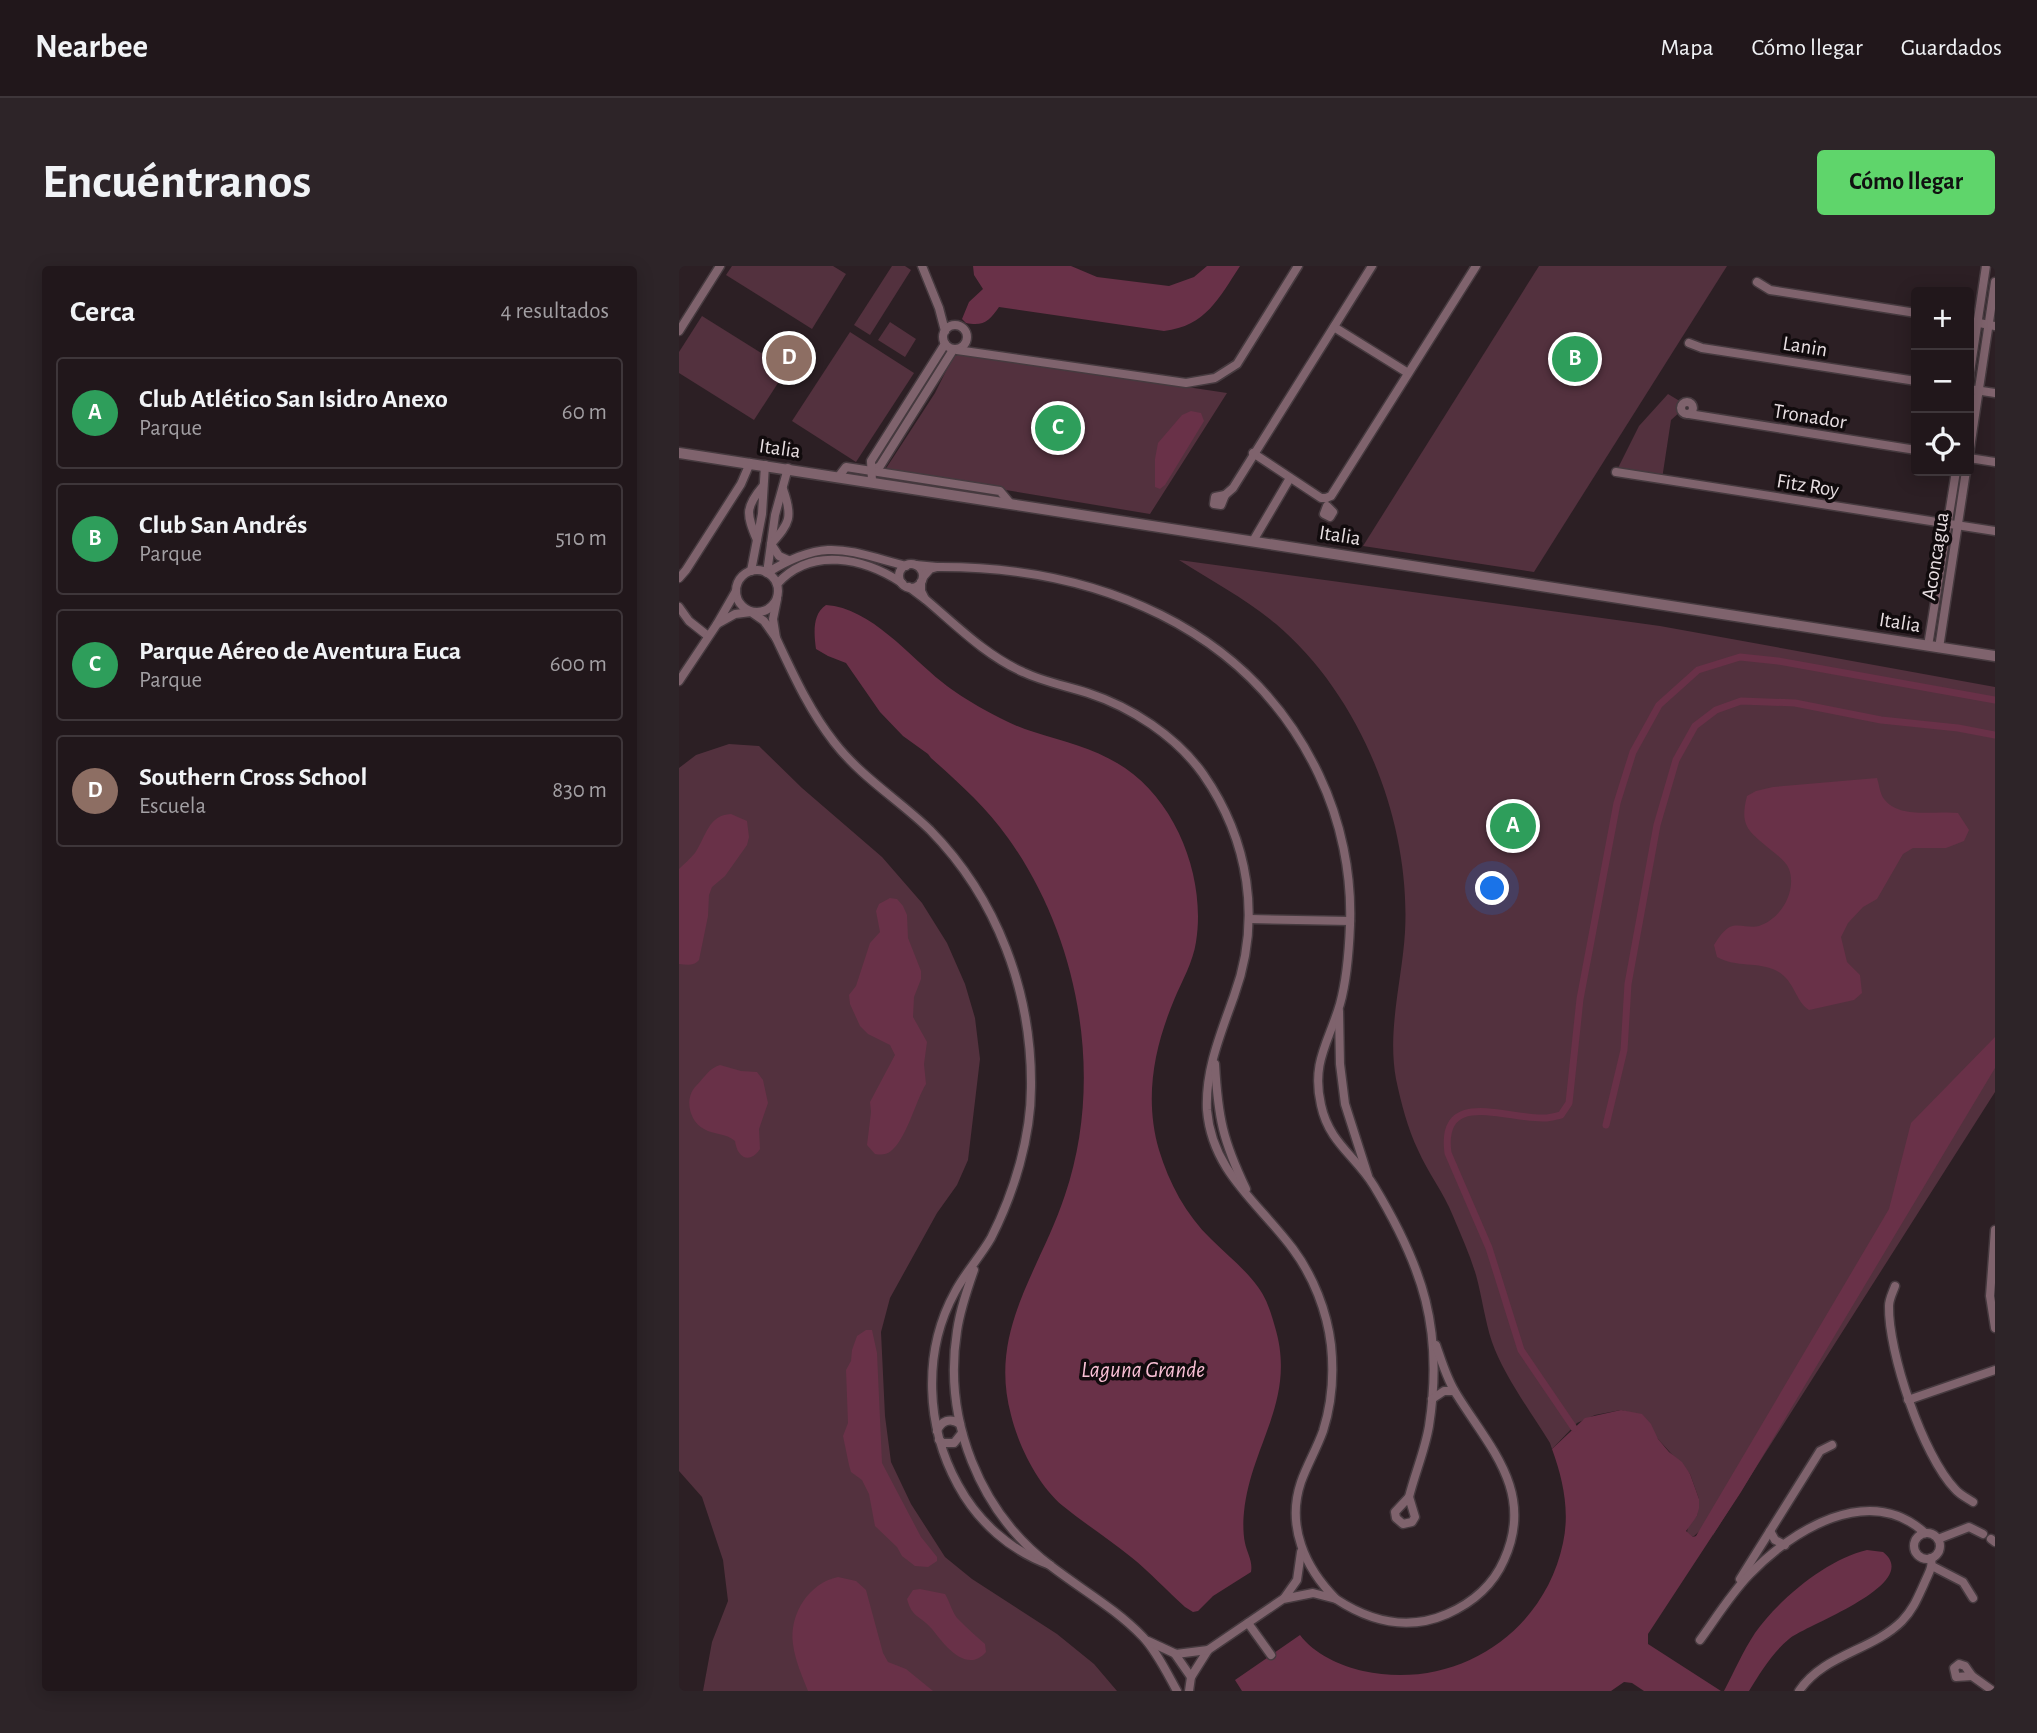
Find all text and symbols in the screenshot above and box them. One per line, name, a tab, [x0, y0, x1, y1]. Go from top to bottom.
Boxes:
text: Nearbee	[35, 31, 148, 64]
text: Mapa	[1660, 36, 1714, 60]
text: Cómo llegar	[1752, 36, 1863, 60]
text: Guardados	[1901, 36, 2002, 60]
button: Cómo llegar	[1817, 150, 1995, 215]
text: Encuéntranos	[42, 158, 311, 207]
map controls	[1911, 287, 1974, 476]
button: +	[1911, 287, 1974, 350]
text: Cerca	[70, 297, 135, 327]
text: 4 resultados	[501, 300, 609, 323]
pin: D	[766, 332, 812, 384]
pin: B	[1552, 333, 1598, 385]
street label: Lanin	[1781, 333, 1829, 360]
button: −	[1911, 350, 1974, 413]
text: Club Atlético San Isidro Anexo	[139, 386, 448, 412]
street label: Tronador	[1772, 400, 1848, 433]
text: A	[88, 401, 102, 424]
text: 60 m	[562, 401, 607, 424]
pin: C	[1035, 402, 1081, 454]
button: locate	[1911, 413, 1974, 476]
text: Parque	[139, 417, 202, 440]
street label: Italia	[758, 435, 802, 462]
street label: Fitz Roy	[1775, 470, 1841, 501]
street label: Aconcagua	[1918, 510, 1953, 602]
text: Club San Andrés	[139, 512, 307, 538]
street label: Italia	[1318, 522, 1362, 549]
text: B	[88, 527, 102, 550]
text: 510 m	[555, 527, 607, 550]
text: Parque	[139, 543, 202, 566]
street label: Italia	[1878, 609, 1922, 636]
text: Parque Aéreo de Aventura Euca	[139, 638, 461, 664]
text: C	[89, 653, 101, 676]
text: 600 m	[550, 653, 607, 676]
text: Parque	[139, 669, 202, 692]
text: Southern Cross School	[139, 764, 367, 790]
text: D	[87, 779, 103, 802]
text: 830 m	[552, 779, 607, 802]
text: Escuela	[139, 795, 206, 818]
pin: A	[1490, 800, 1536, 852]
your location	[1475, 871, 1509, 905]
water label: Laguna Grande	[1081, 1359, 1205, 1382]

